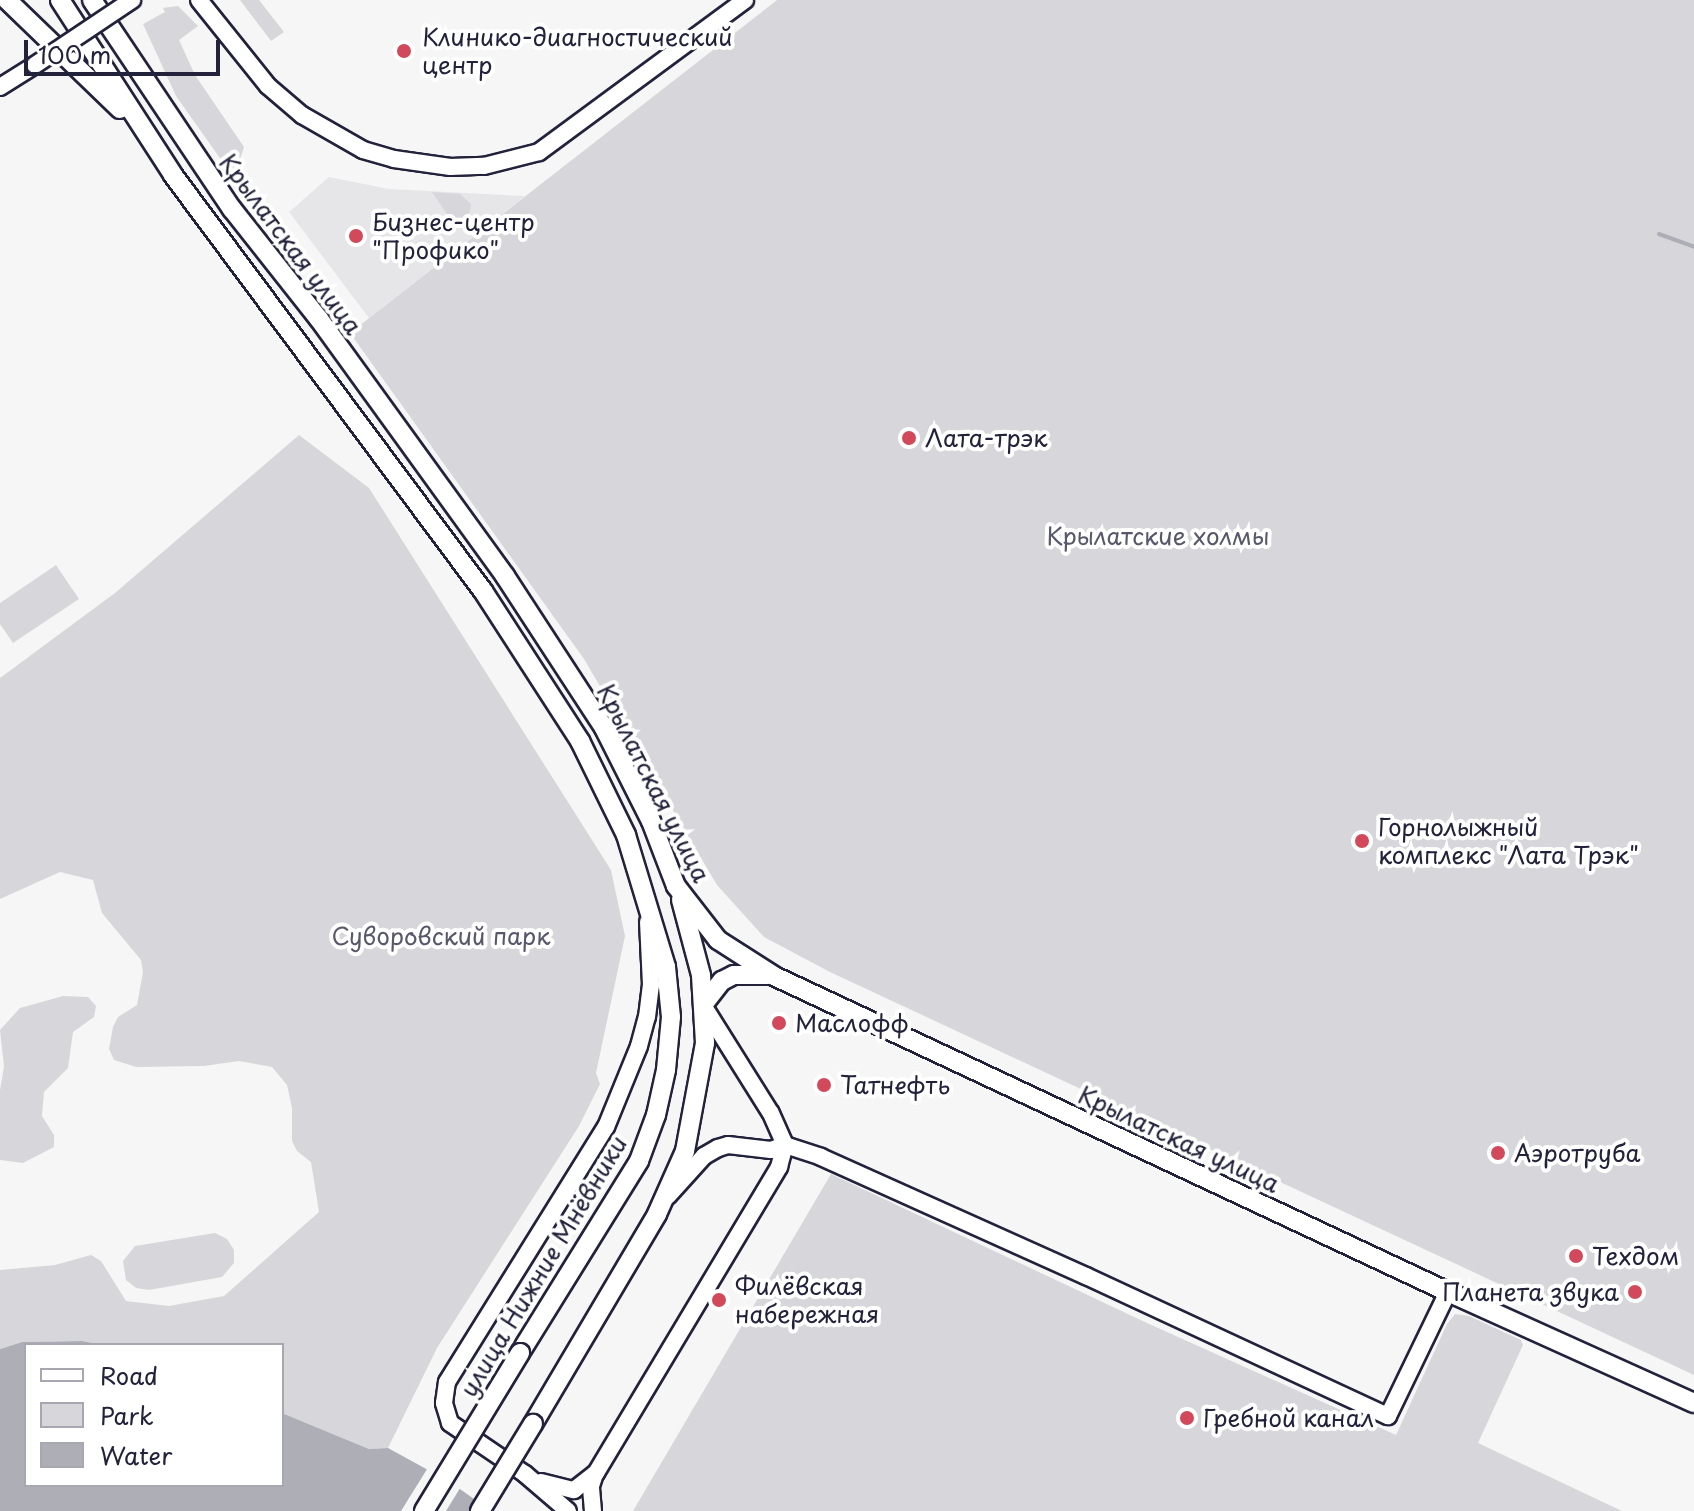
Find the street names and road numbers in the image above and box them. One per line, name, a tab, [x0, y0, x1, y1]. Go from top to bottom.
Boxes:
street label: Крылатская улица	[213, 148, 369, 340]
street label: Крылатская улица	[591, 679, 717, 887]
street label: Крылатская улица	[1073, 1080, 1285, 1198]
street label: улица Нижние Мнёвники	[453, 1130, 633, 1402]

